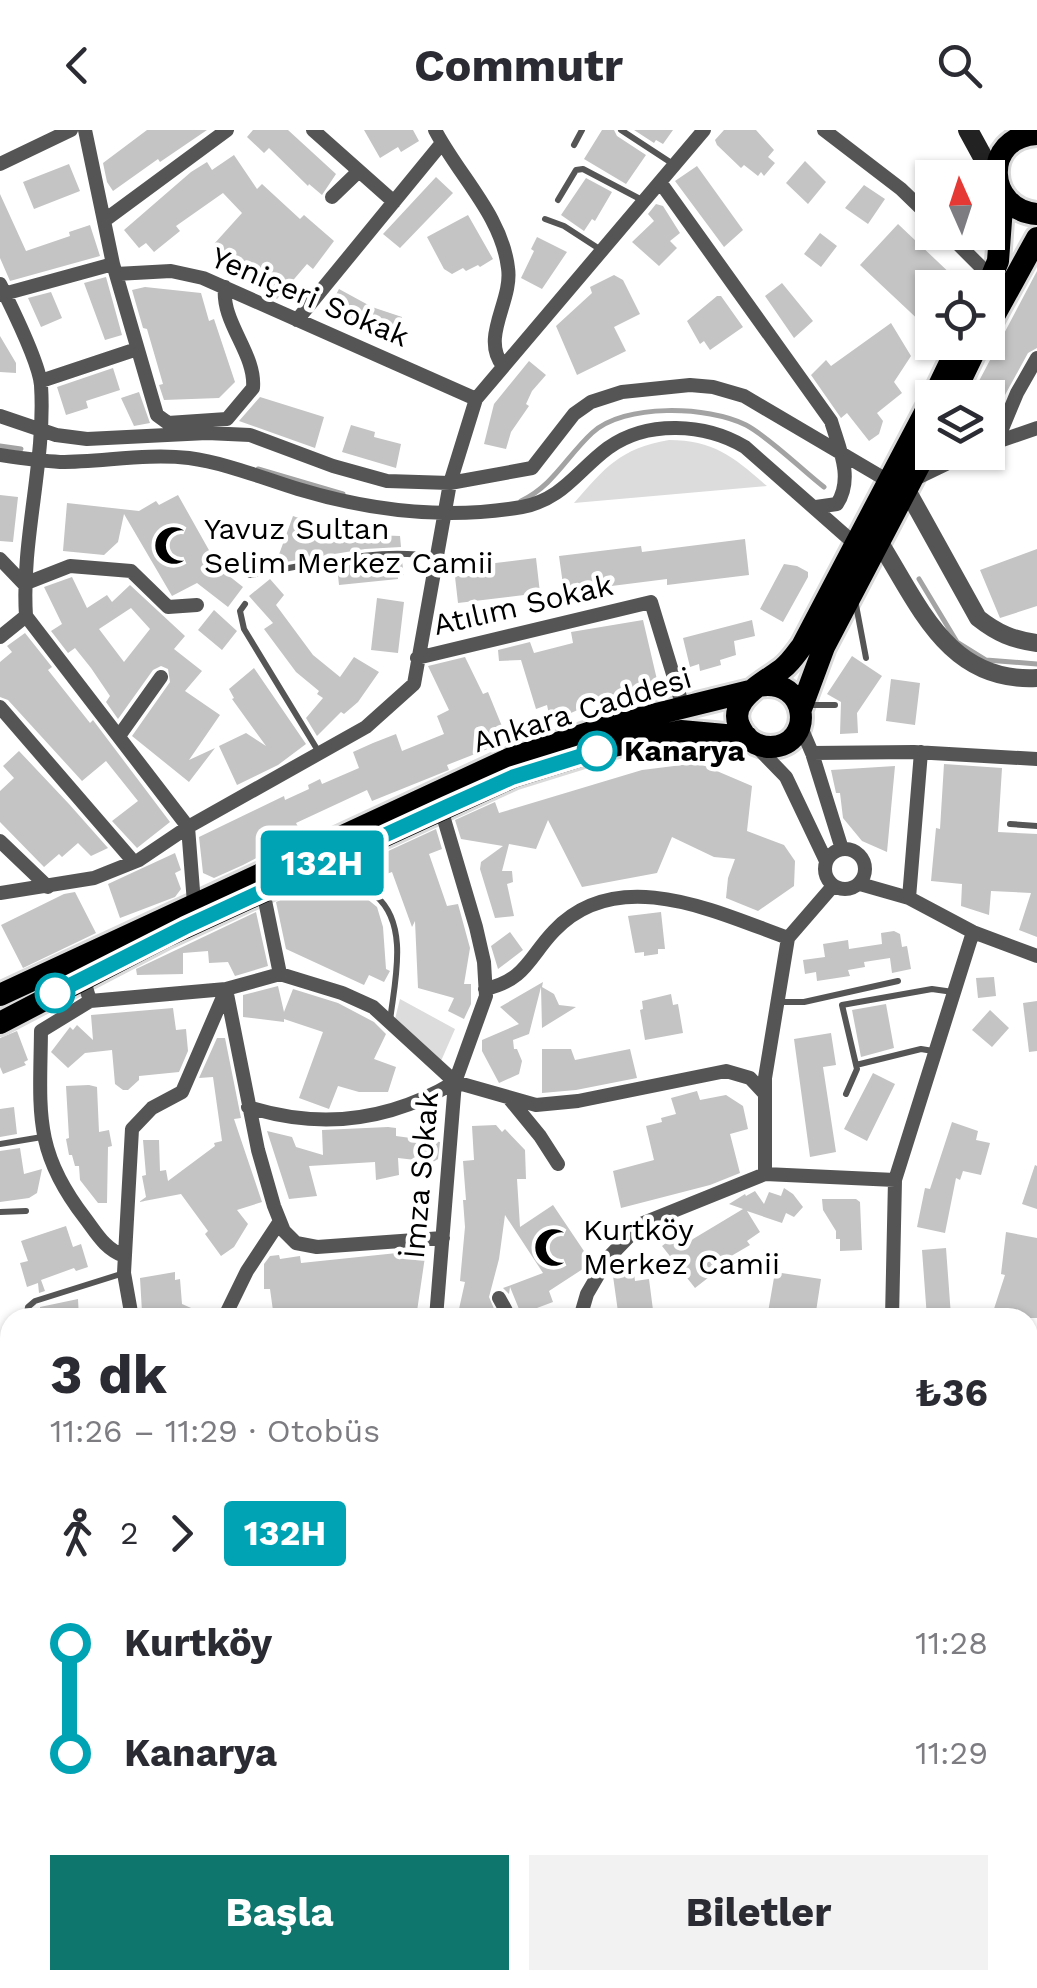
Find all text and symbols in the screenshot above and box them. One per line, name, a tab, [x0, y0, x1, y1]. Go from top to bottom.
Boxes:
icon: back	[50, 38, 105, 93]
icon: search	[932, 38, 987, 93]
text: Commutr	[414, 39, 623, 92]
north arrow	[915, 160, 1005, 250]
map controls	[915, 160, 1005, 470]
street label: Yeniçeri Sokak	[206, 239, 414, 354]
button: locate	[915, 270, 1005, 360]
button: layers	[915, 380, 1005, 470]
place label: Yavuz Sultan Selim Merkez Camii	[204, 511, 494, 580]
mosque icon: Yavuz Sultan Selim Merkez Camii	[153, 525, 195, 567]
street label: Atılım Sokak	[430, 567, 616, 642]
street label: Ankara Caddesi	[468, 660, 695, 759]
marker: Kanarya	[578, 732, 616, 770]
place label: Kanarya	[624, 733, 745, 768]
line badge: 132H	[252, 830, 392, 896]
text: 132H	[281, 842, 363, 884]
unlabelled marker	[36, 974, 74, 1012]
street label: İmza Sokak	[396, 1090, 445, 1260]
place label: Kurtköy Merkez Camii	[583, 1212, 780, 1281]
mosque icon: Kurtköy Merkez Camii	[532, 1226, 574, 1268]
text: 3 dk	[50, 1342, 167, 1406]
text: ₺36	[915, 1371, 988, 1415]
text: 11:26 – 11:29 · Otobüs	[50, 1412, 380, 1450]
icon: walk	[50, 1506, 105, 1561]
icon: forward	[154, 1506, 209, 1561]
text: 132H	[244, 1512, 326, 1554]
text: 2	[120, 1514, 139, 1552]
text: Kurtköy	[124, 1621, 272, 1665]
text: 11:28	[915, 1624, 988, 1662]
text: Kanarya	[124, 1731, 277, 1775]
text: 11:29	[915, 1734, 988, 1772]
button: Başla	[50, 1855, 509, 1970]
button: Biletler	[529, 1855, 988, 1970]

